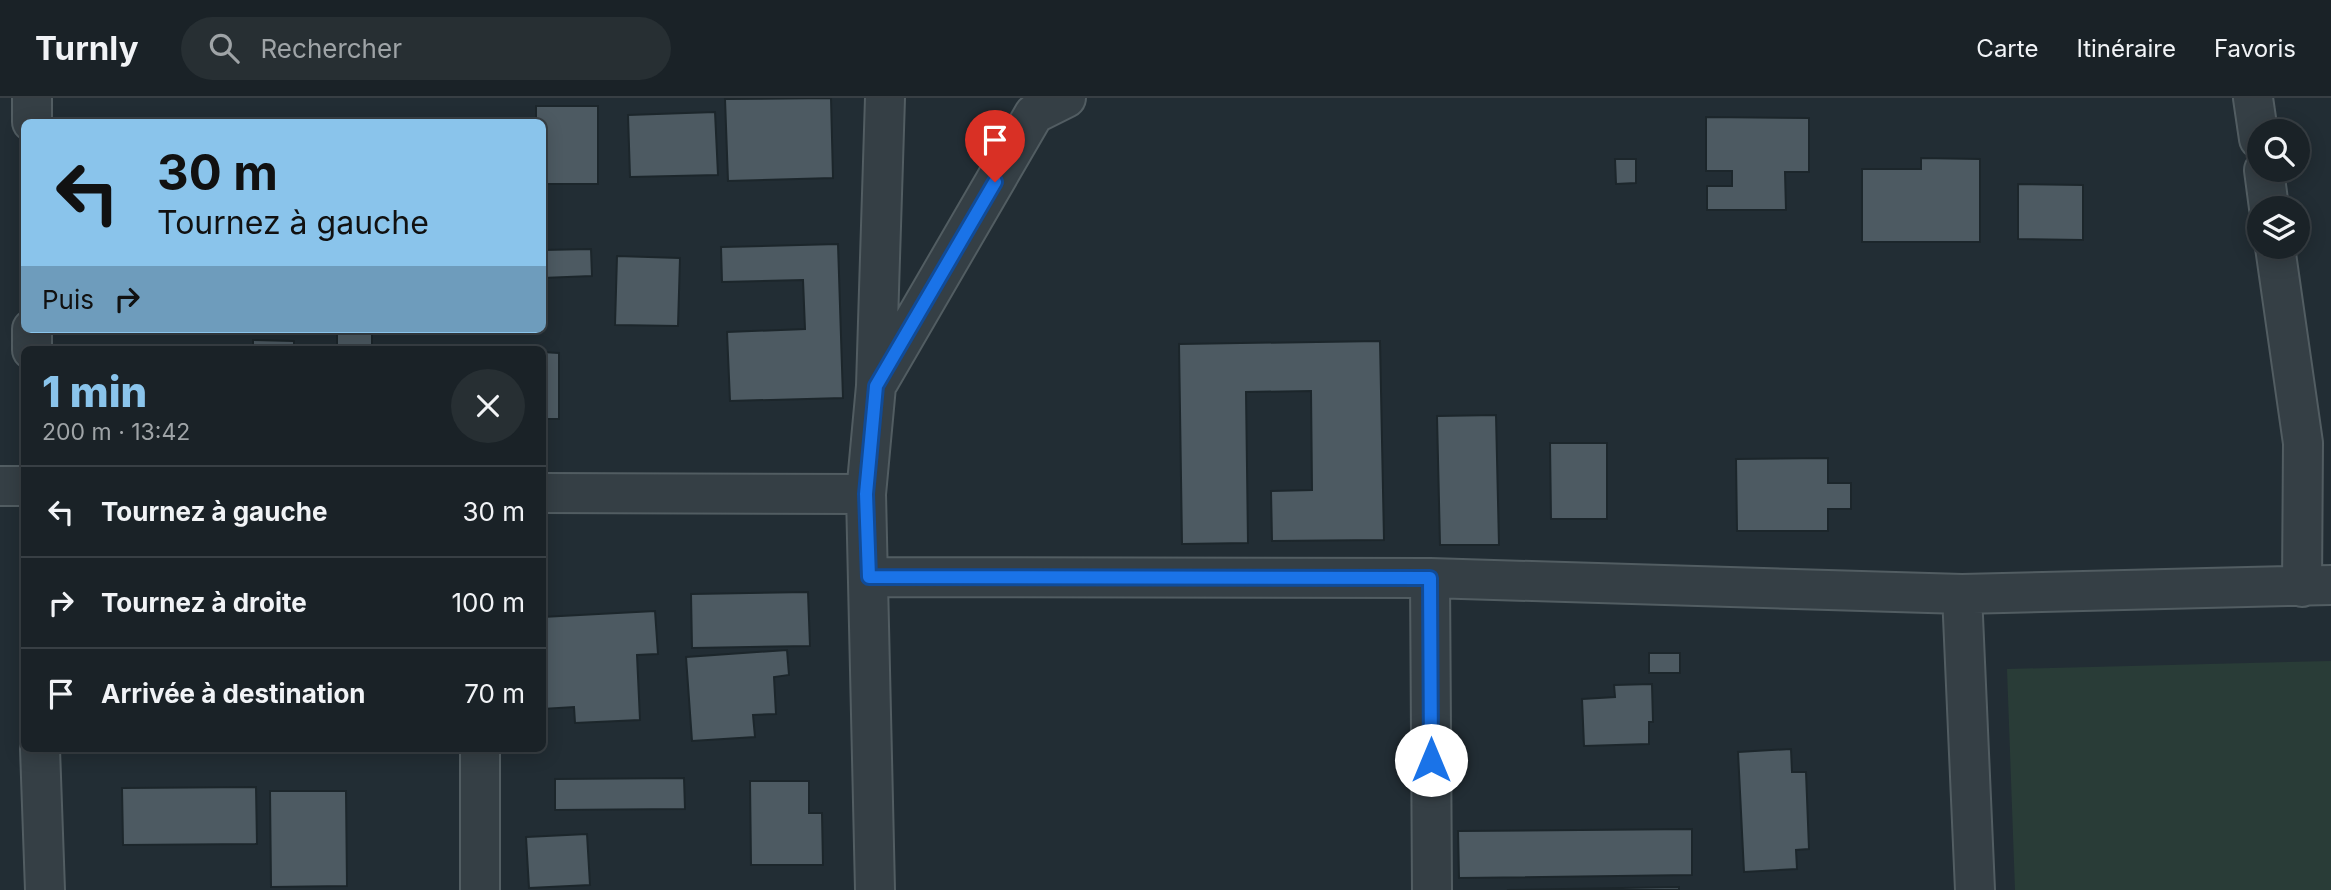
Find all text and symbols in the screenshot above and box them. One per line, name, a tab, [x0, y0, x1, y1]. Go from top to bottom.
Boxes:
search box	[181, 17, 671, 80]
text: Turnly	[35, 28, 139, 68]
icon: search	[205, 29, 243, 67]
text: Rechercher	[261, 33, 402, 64]
text: Carte	[1976, 34, 2038, 63]
text: Itinéraire	[2076, 34, 2176, 63]
text: Favoris	[2214, 34, 2296, 63]
pin	[965, 110, 1025, 182]
map controls	[2247, 119, 2310, 259]
button: search	[2247, 119, 2310, 182]
icon: arrive	[976, 121, 1014, 159]
text: 30 m	[157, 143, 278, 202]
icon: left	[42, 147, 133, 238]
button: layers	[2247, 196, 2310, 259]
text: Tournez à gauche	[157, 203, 429, 242]
icon: right	[108, 280, 146, 318]
text: Puis	[42, 284, 94, 315]
text: 1 min	[42, 366, 147, 417]
button: close	[451, 369, 525, 443]
text: 200 m · 13:42	[42, 418, 190, 446]
icon: left	[42, 493, 80, 531]
text: Tournez à gauche	[101, 496, 327, 527]
text: 30 m	[462, 496, 525, 527]
icon: right	[42, 584, 80, 622]
text: Tournez à droite	[101, 587, 307, 618]
text: 100 m	[452, 587, 525, 618]
icon: arrive	[42, 675, 80, 713]
text: Arrivée à destination	[101, 678, 366, 709]
text: 70 m	[464, 678, 525, 709]
position arrow	[1394, 723, 1468, 797]

